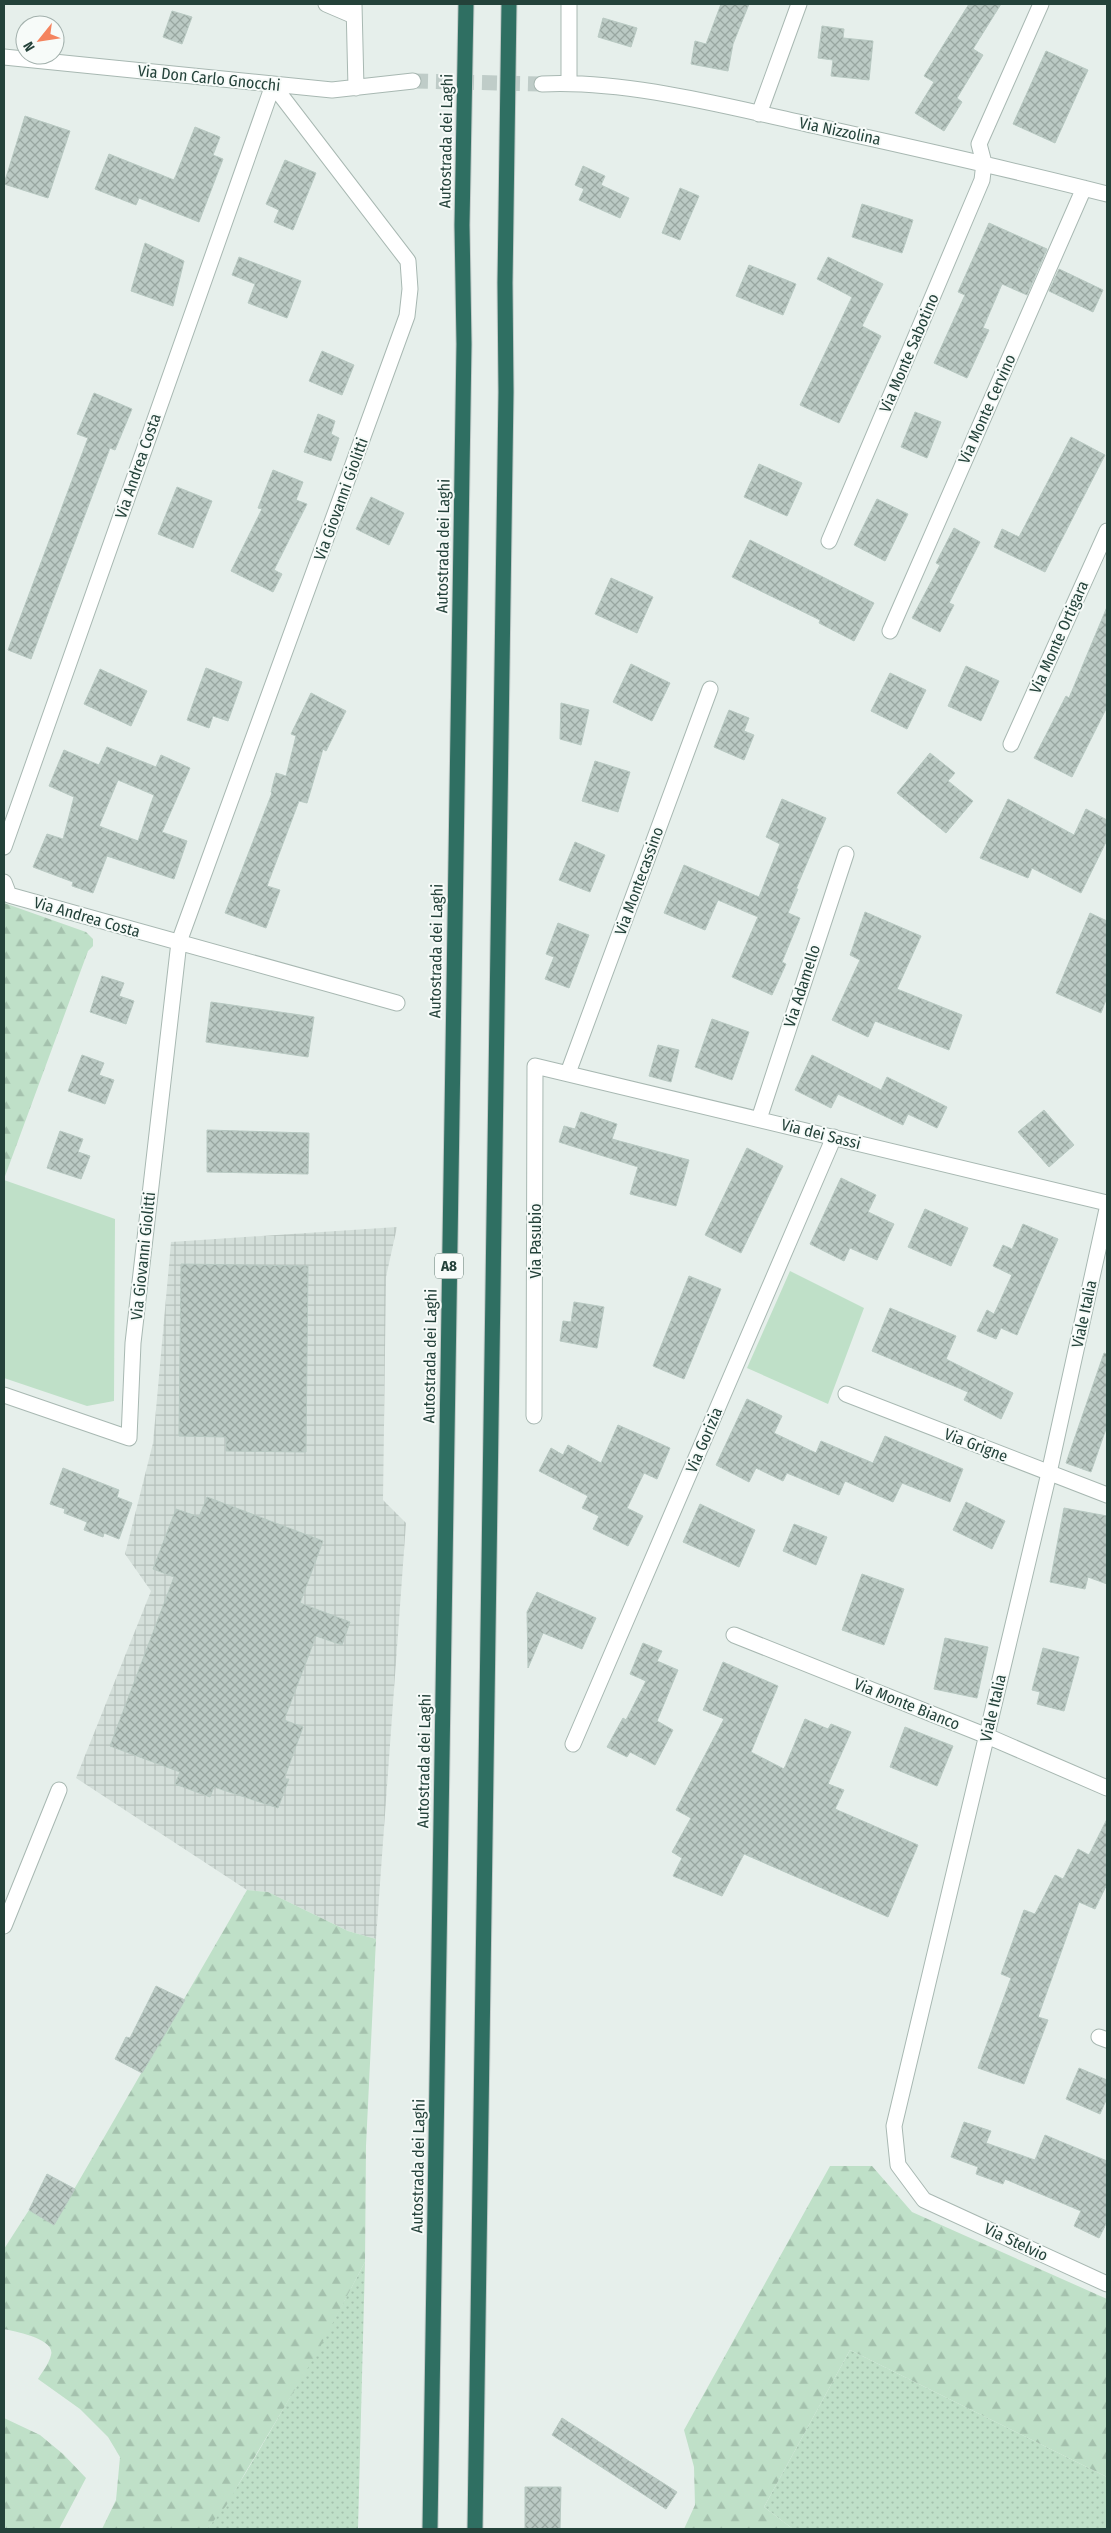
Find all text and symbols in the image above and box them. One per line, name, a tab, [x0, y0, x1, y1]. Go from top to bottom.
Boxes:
north arrow	[15, 15, 65, 65]
text: N	[20, 38, 39, 54]
street label: Via Don Carlo Gnocchi	[137, 61, 281, 95]
street label: Autostrada dei Laghi	[435, 74, 457, 208]
street label: Via Nizzolina	[797, 113, 883, 149]
street label: Via Monte Sabotino	[875, 291, 943, 415]
street label: Via Monte Cervino	[954, 351, 1020, 467]
street label: Via Andrea Costa	[111, 411, 165, 521]
street label: Via Giovanni Giolitti	[310, 435, 372, 563]
street label: Autostrada dei Laghi	[432, 479, 454, 613]
street label: Via Monte Ortigara	[1026, 577, 1092, 696]
street label: Via Montecassino	[611, 824, 667, 938]
street label: Autostrada dei Laghi	[425, 884, 447, 1018]
street label: Via Andrea Costa	[32, 893, 143, 941]
street label: Via Adamello	[780, 942, 824, 1030]
street label: Via dei Sassi	[779, 1115, 863, 1153]
street label: Via Giovanni Giolitti	[127, 1191, 159, 1321]
street label: Via Pasubio	[526, 1203, 545, 1279]
road number: A8	[435, 1254, 463, 1278]
street label: Viale Italia	[1068, 1278, 1100, 1350]
street label: Autostrada dei Laghi	[419, 1289, 441, 1423]
street label: Via Gorizia	[682, 1404, 726, 1476]
street label: Via Grigne	[942, 1424, 1010, 1466]
street label: Viale Italia	[976, 1672, 1010, 1744]
street label: Via Monte Bianco	[851, 1674, 963, 1734]
street label: Autostrada dei Laghi	[413, 1694, 435, 1828]
street label: Autostrada dei Laghi	[407, 2099, 429, 2233]
street label: Via Stelvio	[981, 2219, 1051, 2265]

